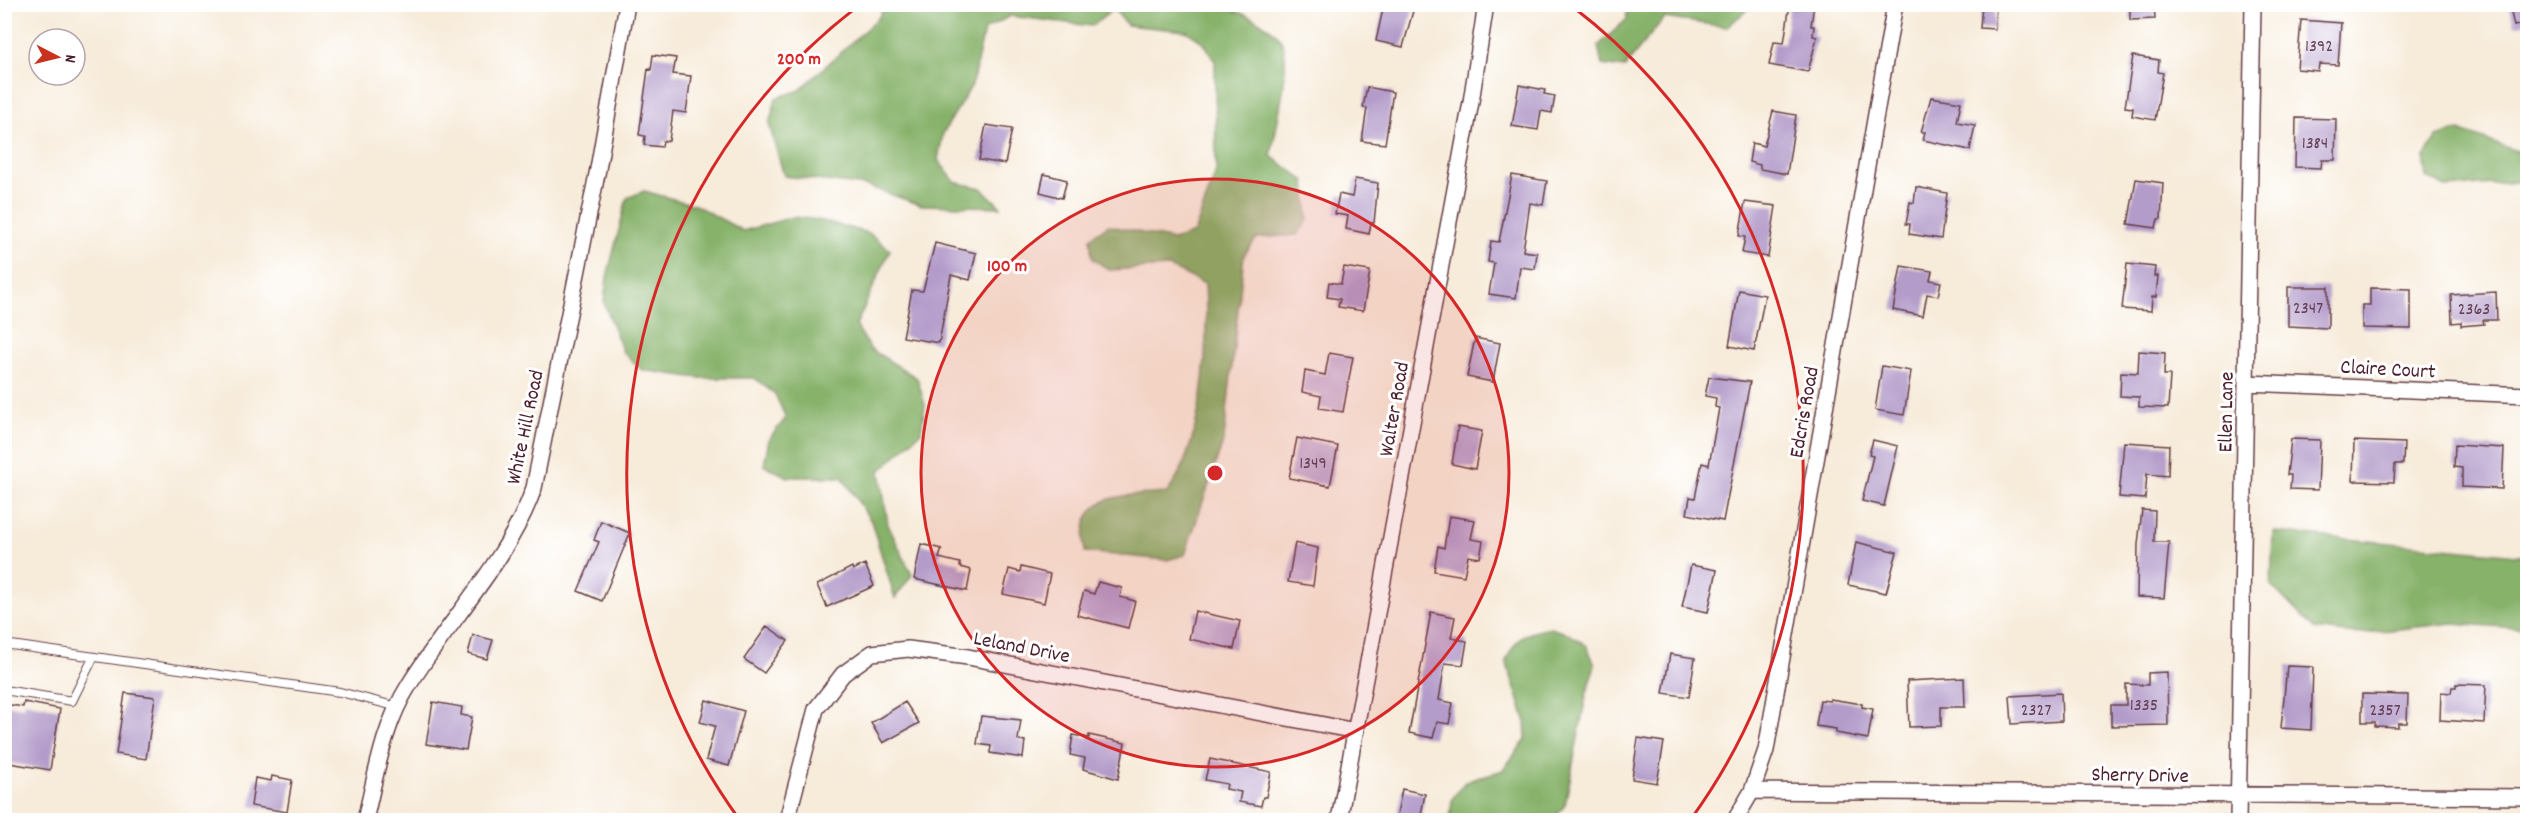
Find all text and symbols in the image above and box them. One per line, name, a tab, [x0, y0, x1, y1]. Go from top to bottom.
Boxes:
north arrow	[27, 27, 87, 87]
house number: 1392	[2305, 35, 2333, 60]
text: 200 m	[777, 48, 821, 73]
text: N	[57, 53, 81, 64]
house number: 1384	[2302, 132, 2328, 157]
text: 100 m	[987, 255, 1027, 280]
house number: 2347	[2293, 297, 2323, 322]
house number: 2363	[2458, 298, 2490, 323]
street label: Claire Court	[2340, 354, 2436, 388]
street label: Walter Road	[1373, 360, 1419, 459]
street label: Edcris Road	[1783, 364, 1829, 461]
street label: White Hill Road	[500, 368, 554, 487]
street label: Ellen Lane	[2212, 371, 2244, 453]
house number: 1349	[1299, 452, 1327, 477]
centre of rings	[1205, 463, 1225, 483]
street label: Leland Drive	[971, 625, 1072, 673]
house number: 1335	[2130, 694, 2158, 719]
house number: 2327	[2021, 699, 2051, 724]
house number: 2357	[2369, 699, 2401, 724]
street label: Sherry Drive	[2091, 761, 2189, 793]

